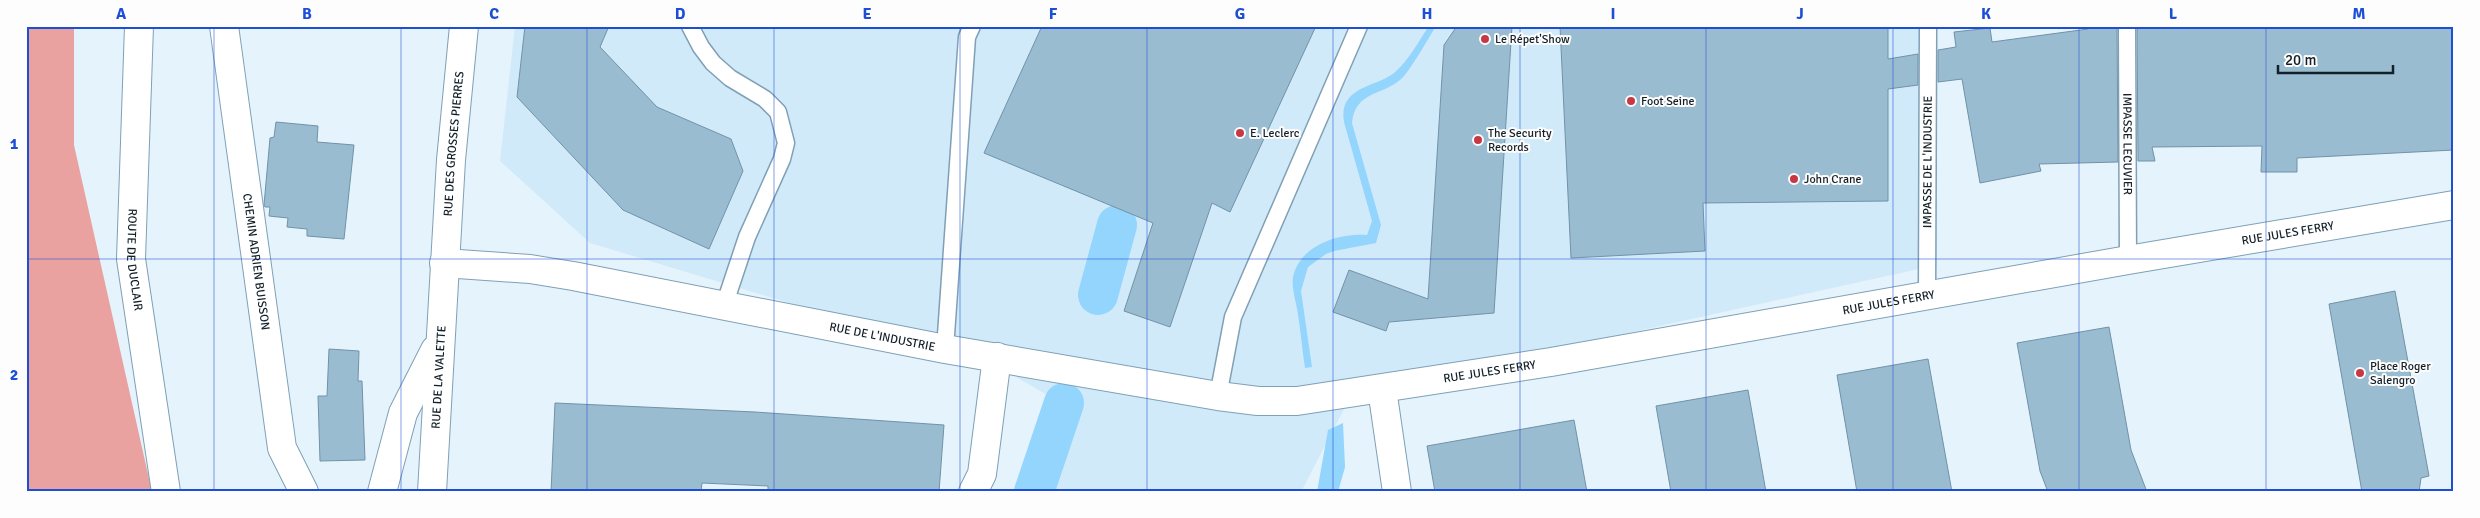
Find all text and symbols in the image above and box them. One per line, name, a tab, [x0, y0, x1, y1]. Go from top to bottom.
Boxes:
text: A	[116, 4, 127, 24]
text: B	[302, 4, 312, 24]
text: C	[489, 4, 499, 24]
text: D	[675, 4, 686, 24]
text: E	[862, 4, 872, 24]
text: F	[1049, 4, 1058, 24]
text: G	[1235, 4, 1245, 24]
text: H	[1422, 4, 1432, 24]
text: I	[1610, 4, 1616, 24]
text: J	[1796, 4, 1804, 24]
text: K	[1981, 4, 1991, 24]
text: L	[2169, 4, 2178, 24]
text: M	[2352, 4, 2366, 24]
place label: Le Répet'Show	[1495, 32, 1570, 47]
marker: Le Répet'Show	[1479, 33, 1491, 45]
scale bar	[2278, 42, 2392, 74]
text: 20 m	[2285, 51, 2316, 69]
street label: RUE DES GROSSES PIERRES	[441, 70, 468, 217]
street label: IMPASSE LECUVIER	[2119, 93, 2135, 195]
place label: Foot Seine	[1641, 94, 1695, 109]
marker: Foot Seine	[1625, 95, 1637, 107]
street label: IMPASSE DE L'INDUSTRIE	[1920, 95, 1936, 228]
place label: E. Leclerc	[1250, 126, 1300, 141]
place label: The Security Records	[1488, 126, 1552, 155]
marker: E. Leclerc	[1234, 127, 1246, 139]
text: 1	[10, 134, 19, 154]
marker: The Security Records	[1472, 134, 1484, 146]
place label: John Crane	[1804, 172, 1862, 187]
marker: John Crane	[1788, 173, 1800, 185]
street label: CHEMIN ADRIEN BUISSON	[239, 193, 273, 331]
street label: ROUTE DE DUCLAIR	[123, 208, 146, 312]
street label: RUE JULES FERRY	[2240, 218, 2335, 249]
street label: RUE JULES FERRY	[1841, 287, 1936, 318]
street label: RUE DE L'INDUSTRIE	[828, 319, 937, 355]
street label: RUE DE LA VALETTE	[429, 325, 450, 429]
street label: RUE JULES FERRY	[1442, 357, 1537, 386]
place label: Place Roger Salengro	[2370, 359, 2431, 388]
text: 2	[10, 365, 18, 385]
marker: Place Roger Salengro	[2354, 367, 2366, 379]

